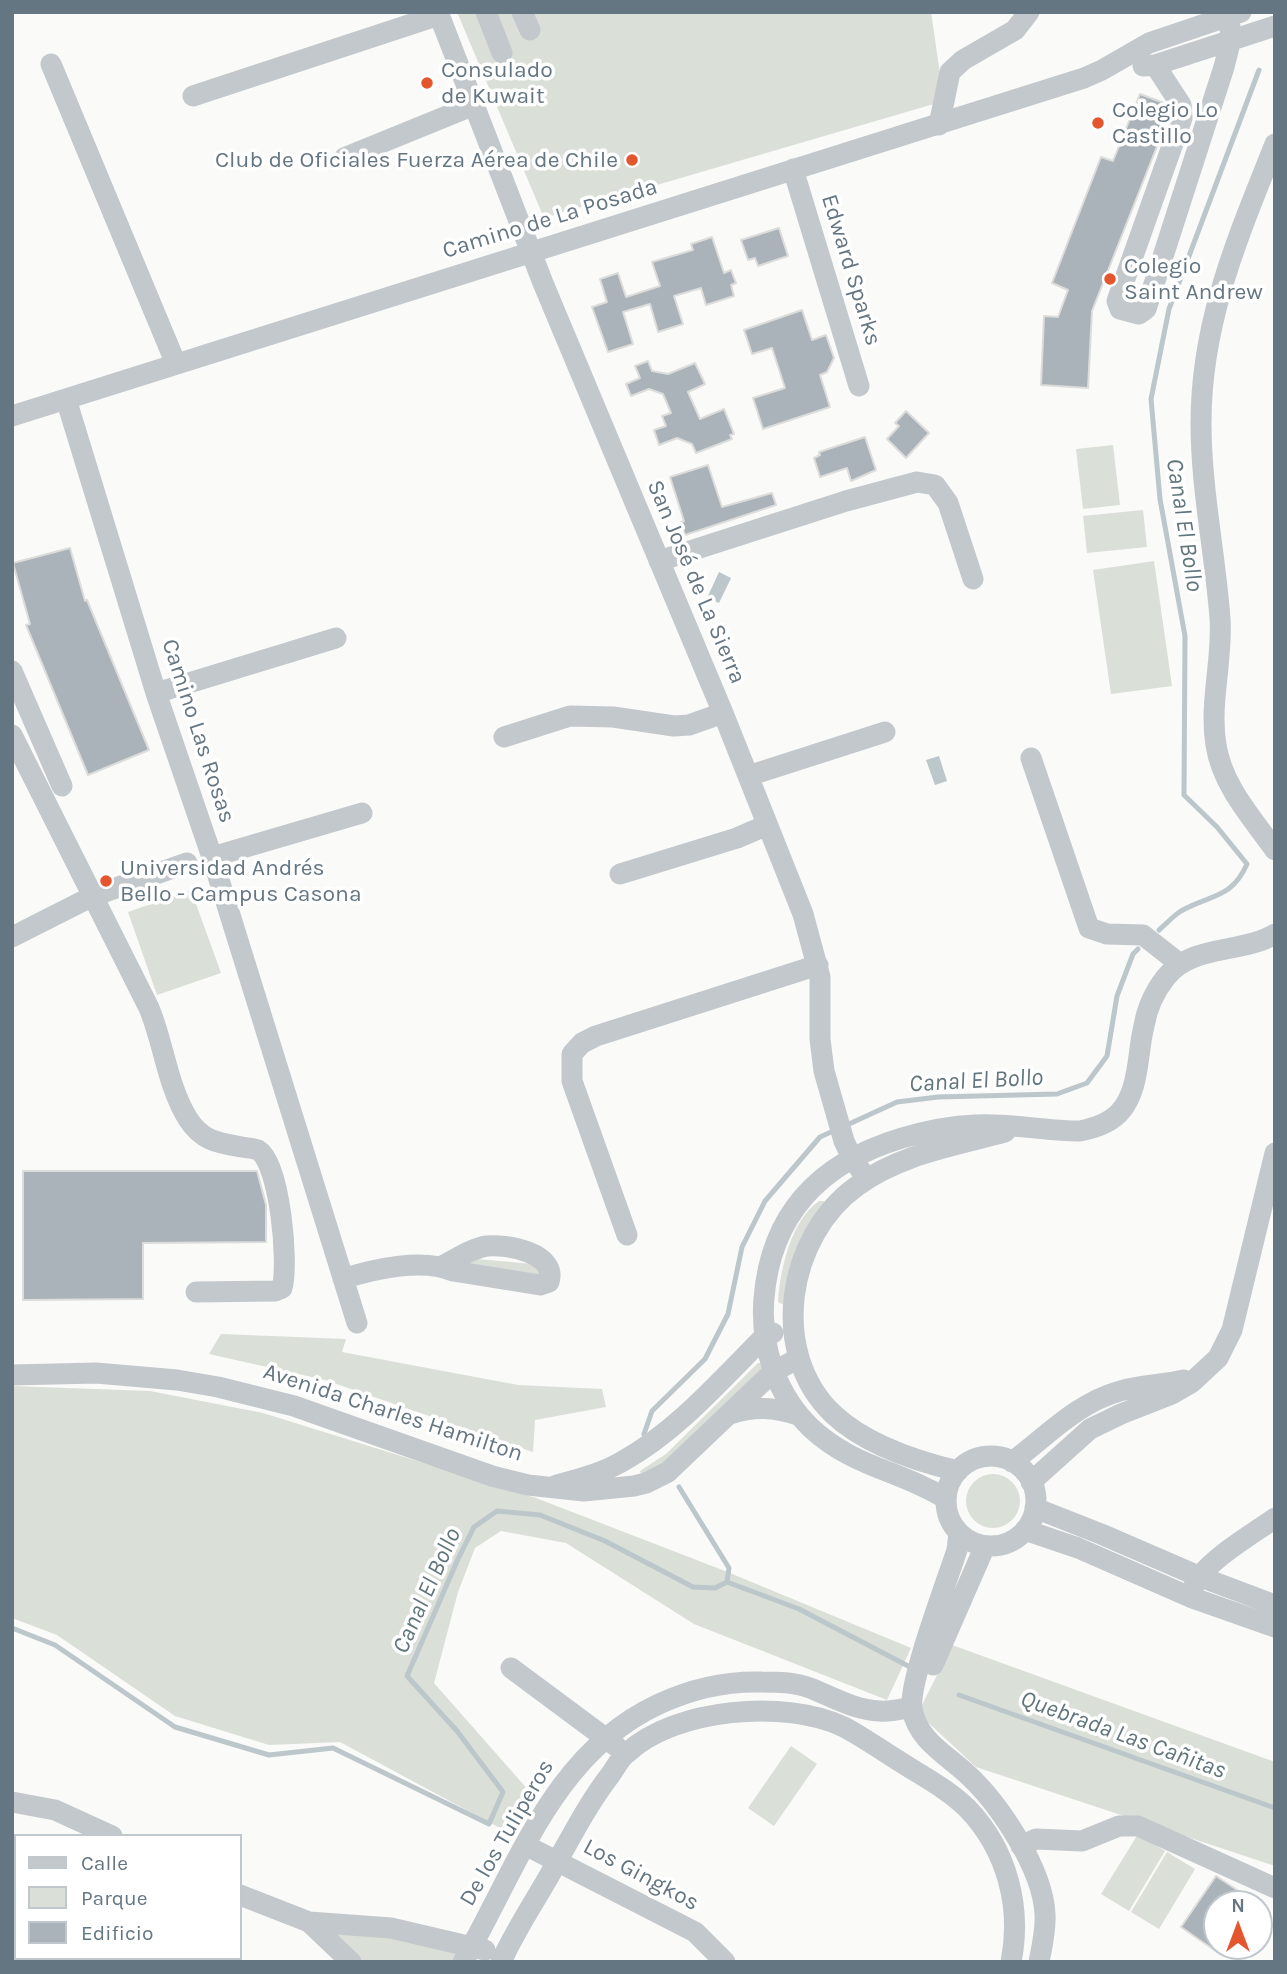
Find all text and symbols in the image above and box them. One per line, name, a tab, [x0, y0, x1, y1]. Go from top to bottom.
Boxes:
place label: Consulado de Kuwait	[441, 56, 553, 110]
marker: Consulado de Kuwait	[419, 75, 435, 91]
place label: Colegio Lo Castillo	[1112, 96, 1218, 150]
marker: Colegio Lo Castillo	[1090, 115, 1106, 131]
place label: Club de Oficiales Fuerza Aérea de Chile	[215, 146, 618, 174]
marker: Club de Oficiales Fuerza Aérea de Chile	[624, 152, 640, 168]
street label: Camino de La Posada	[439, 173, 661, 265]
street label: Edward Sparks	[815, 191, 887, 349]
place label: Colegio Saint Andrew	[1124, 252, 1263, 306]
marker: Colegio Saint Andrew	[1102, 271, 1118, 287]
water label: Canal El Bollo	[1159, 457, 1209, 593]
street label: San José de La Sierra	[641, 476, 751, 688]
street label: Camino Las Rosas	[155, 636, 241, 826]
place label: Universidad Andrés Bello - Campus Casona	[120, 854, 362, 908]
marker: Universidad Andrés Bello - Campus Casona	[98, 873, 114, 889]
water label: Canal El Bollo	[908, 1063, 1044, 1099]
street label: Avenida Charles Hamilton	[260, 1358, 526, 1468]
water label: Canal El Bollo	[387, 1524, 467, 1658]
water label: Quebrada Las Cañitas	[1016, 1684, 1230, 1786]
street label: De los Tuliperos	[454, 1755, 560, 1911]
street label: Los Gingkos	[578, 1833, 704, 1917]
legend	[14, 1834, 242, 1960]
text: Calle	[81, 1851, 128, 1875]
text: Parque	[81, 1886, 148, 1910]
north arrow	[1203, 1890, 1273, 1960]
text: N	[1231, 1895, 1245, 1917]
text: Edificio	[81, 1921, 154, 1945]

